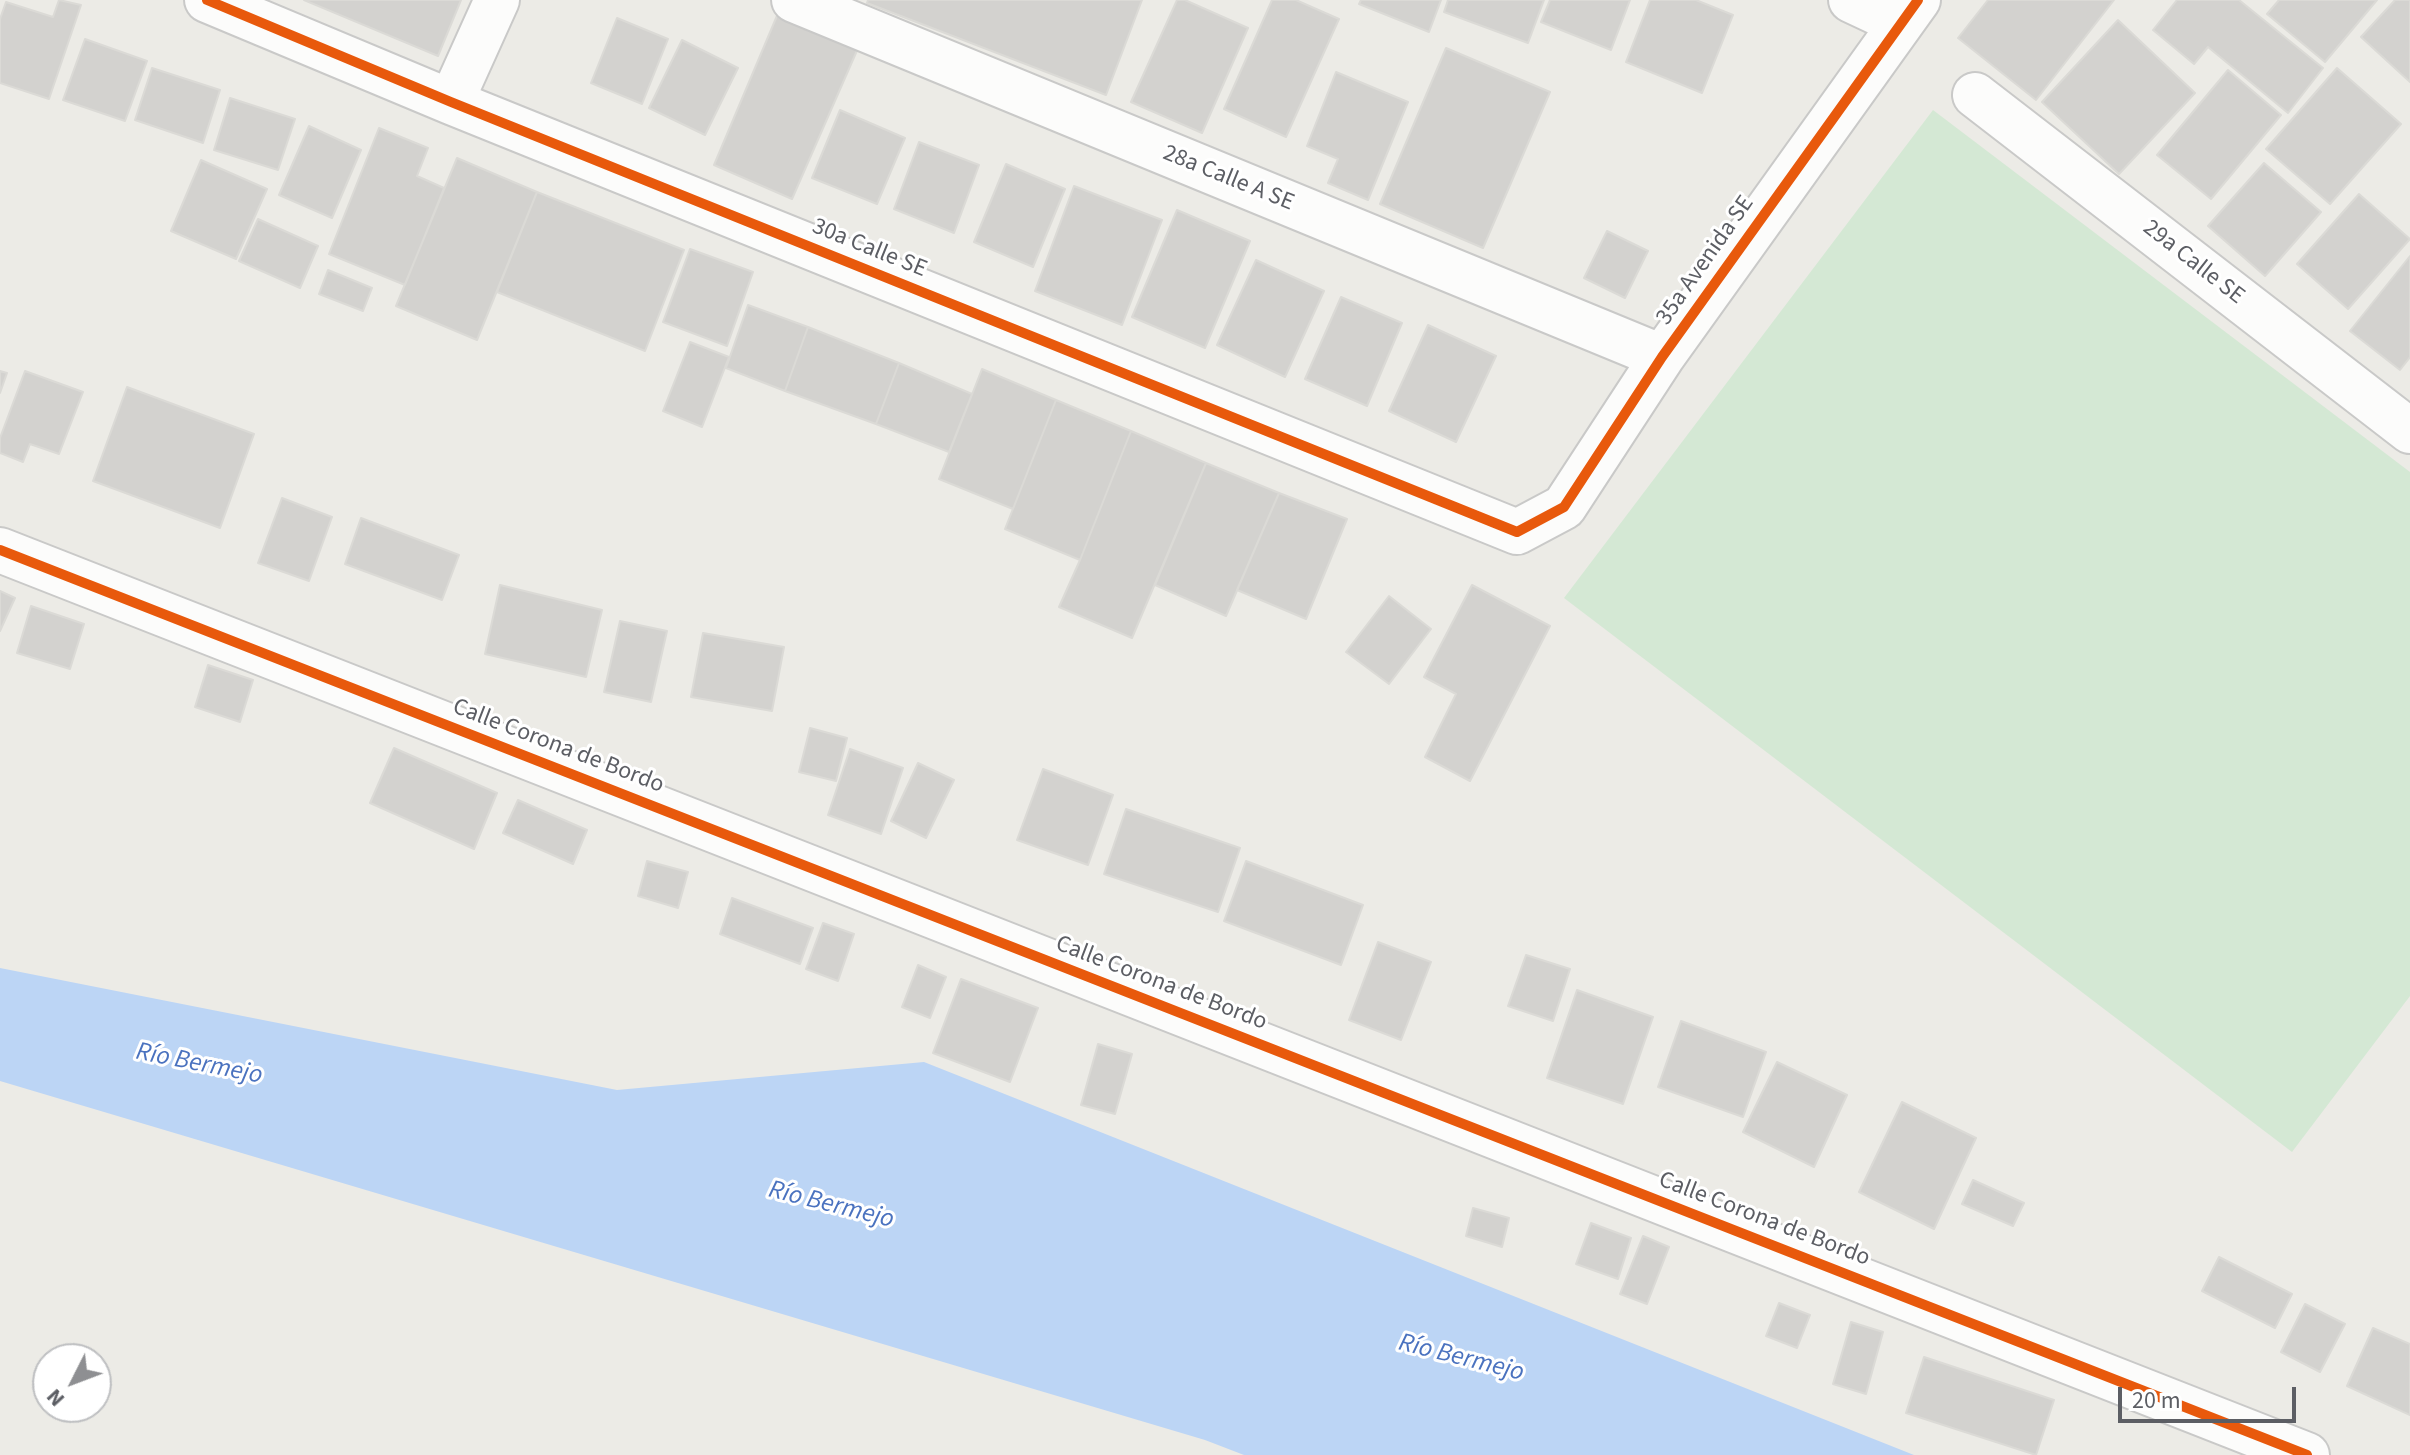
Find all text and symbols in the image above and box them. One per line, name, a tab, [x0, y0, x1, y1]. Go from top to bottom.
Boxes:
street label: 28a Calle A SE	[1158, 140, 1298, 218]
street label: 35a Avenida SE	[1651, 191, 1761, 331]
street label: 30a Calle SE	[808, 213, 930, 285]
street label: 29a Calle SE	[2136, 214, 2250, 312]
street label: Calle Corona de Bordo	[448, 693, 668, 801]
street label: Calle Corona de Bordo	[1051, 930, 1271, 1038]
water label: Río Bermejo	[133, 1037, 265, 1093]
street label: Calle Corona de Bordo	[1654, 1166, 1874, 1274]
water label: Río Bermejo	[765, 1175, 897, 1237]
water label: Río Bermejo	[1395, 1328, 1527, 1390]
north arrow	[32, 1343, 112, 1423]
scale bar	[2122, 1371, 2300, 1421]
text: N	[39, 1382, 72, 1414]
text: 20 m	[2132, 1383, 2181, 1418]

